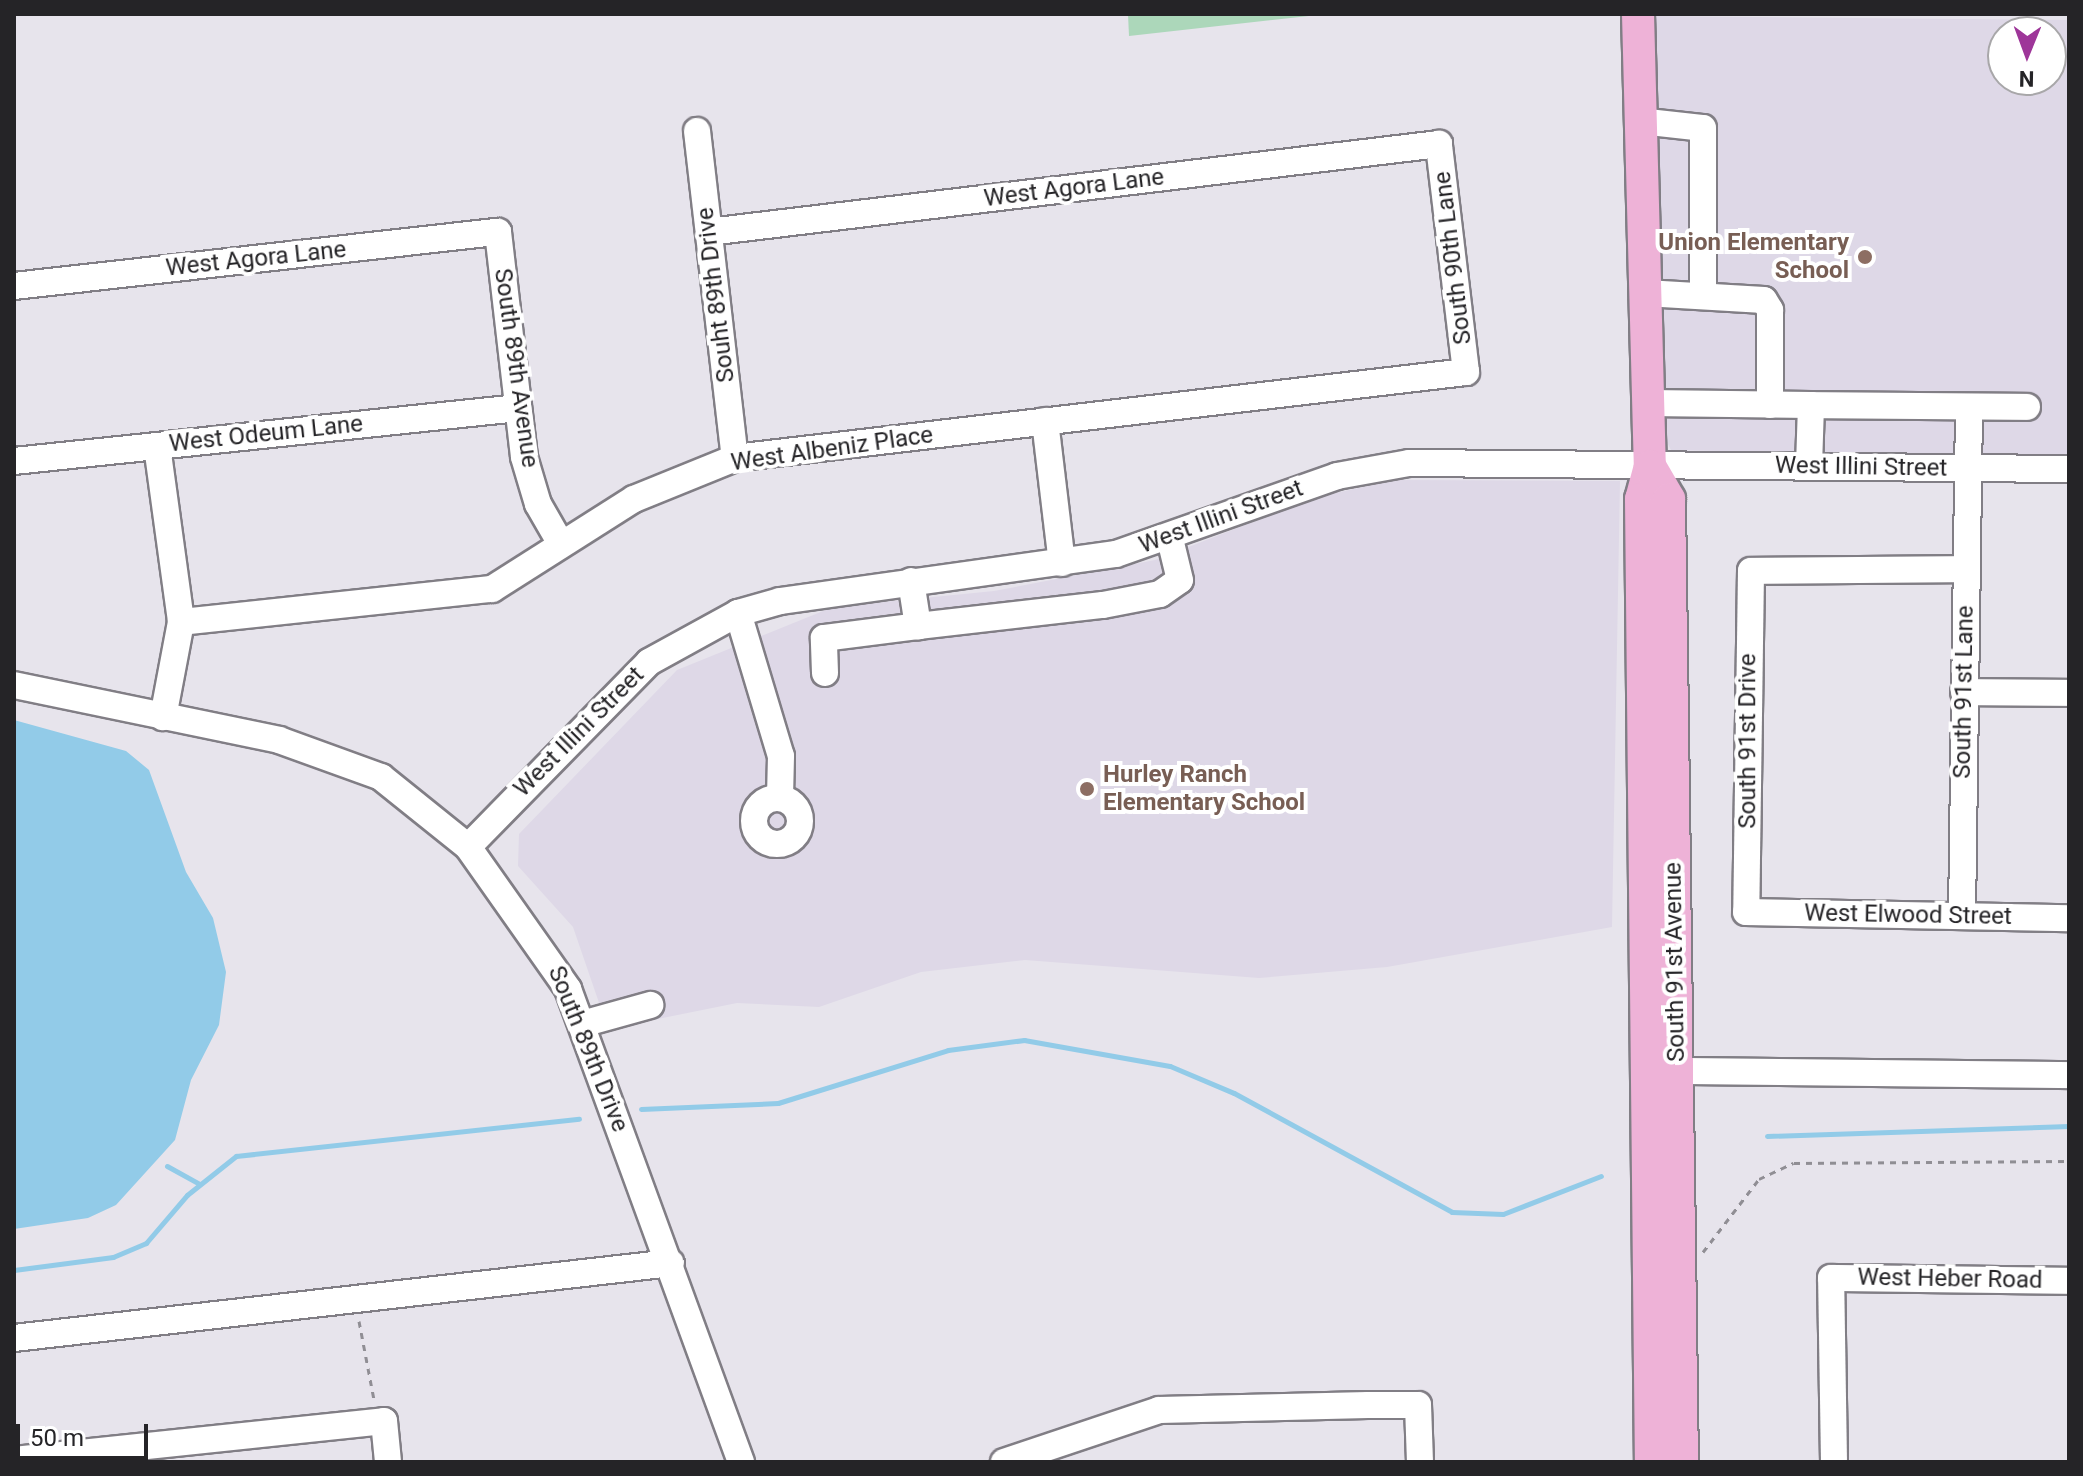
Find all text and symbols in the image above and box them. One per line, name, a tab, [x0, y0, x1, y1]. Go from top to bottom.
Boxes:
north arrow	[1987, 16, 2067, 96]
text: N	[2019, 66, 2035, 91]
street label: West Agora Lane	[982, 163, 1166, 213]
street label: South 90th Lane	[1428, 170, 1478, 346]
street label: Souht 89th Drive	[691, 206, 741, 384]
place label: Union Elementary School	[1658, 229, 1849, 285]
street label: West Agora Lane	[164, 235, 348, 283]
marker: Union Elementary School	[1856, 248, 1874, 266]
street label: South 89th Avenue	[488, 267, 544, 469]
street label: West Odeum Lane	[168, 409, 364, 459]
street label: West Albeniz Place	[729, 421, 935, 477]
street label: West Illini Street	[1775, 451, 1947, 483]
street label: West Illini Street	[1135, 474, 1307, 560]
street label: South 91st Lane	[1948, 605, 1980, 779]
street label: South 91st Drive	[1734, 653, 1762, 829]
street label: West Illini Street	[508, 661, 650, 803]
place label: Hurley Ranch Elementary School	[1103, 761, 1305, 817]
marker: Hurley Ranch Elementary School	[1078, 780, 1096, 798]
street label: South 91st Avenue	[1659, 862, 1691, 1062]
street label: West Elwood Street	[1804, 899, 2012, 931]
street label: South 89th Drive	[542, 962, 634, 1136]
street label: West Heber Road	[1857, 1263, 2043, 1295]
scale bar	[20, 1408, 152, 1458]
text: 50 m	[30, 1424, 84, 1452]

